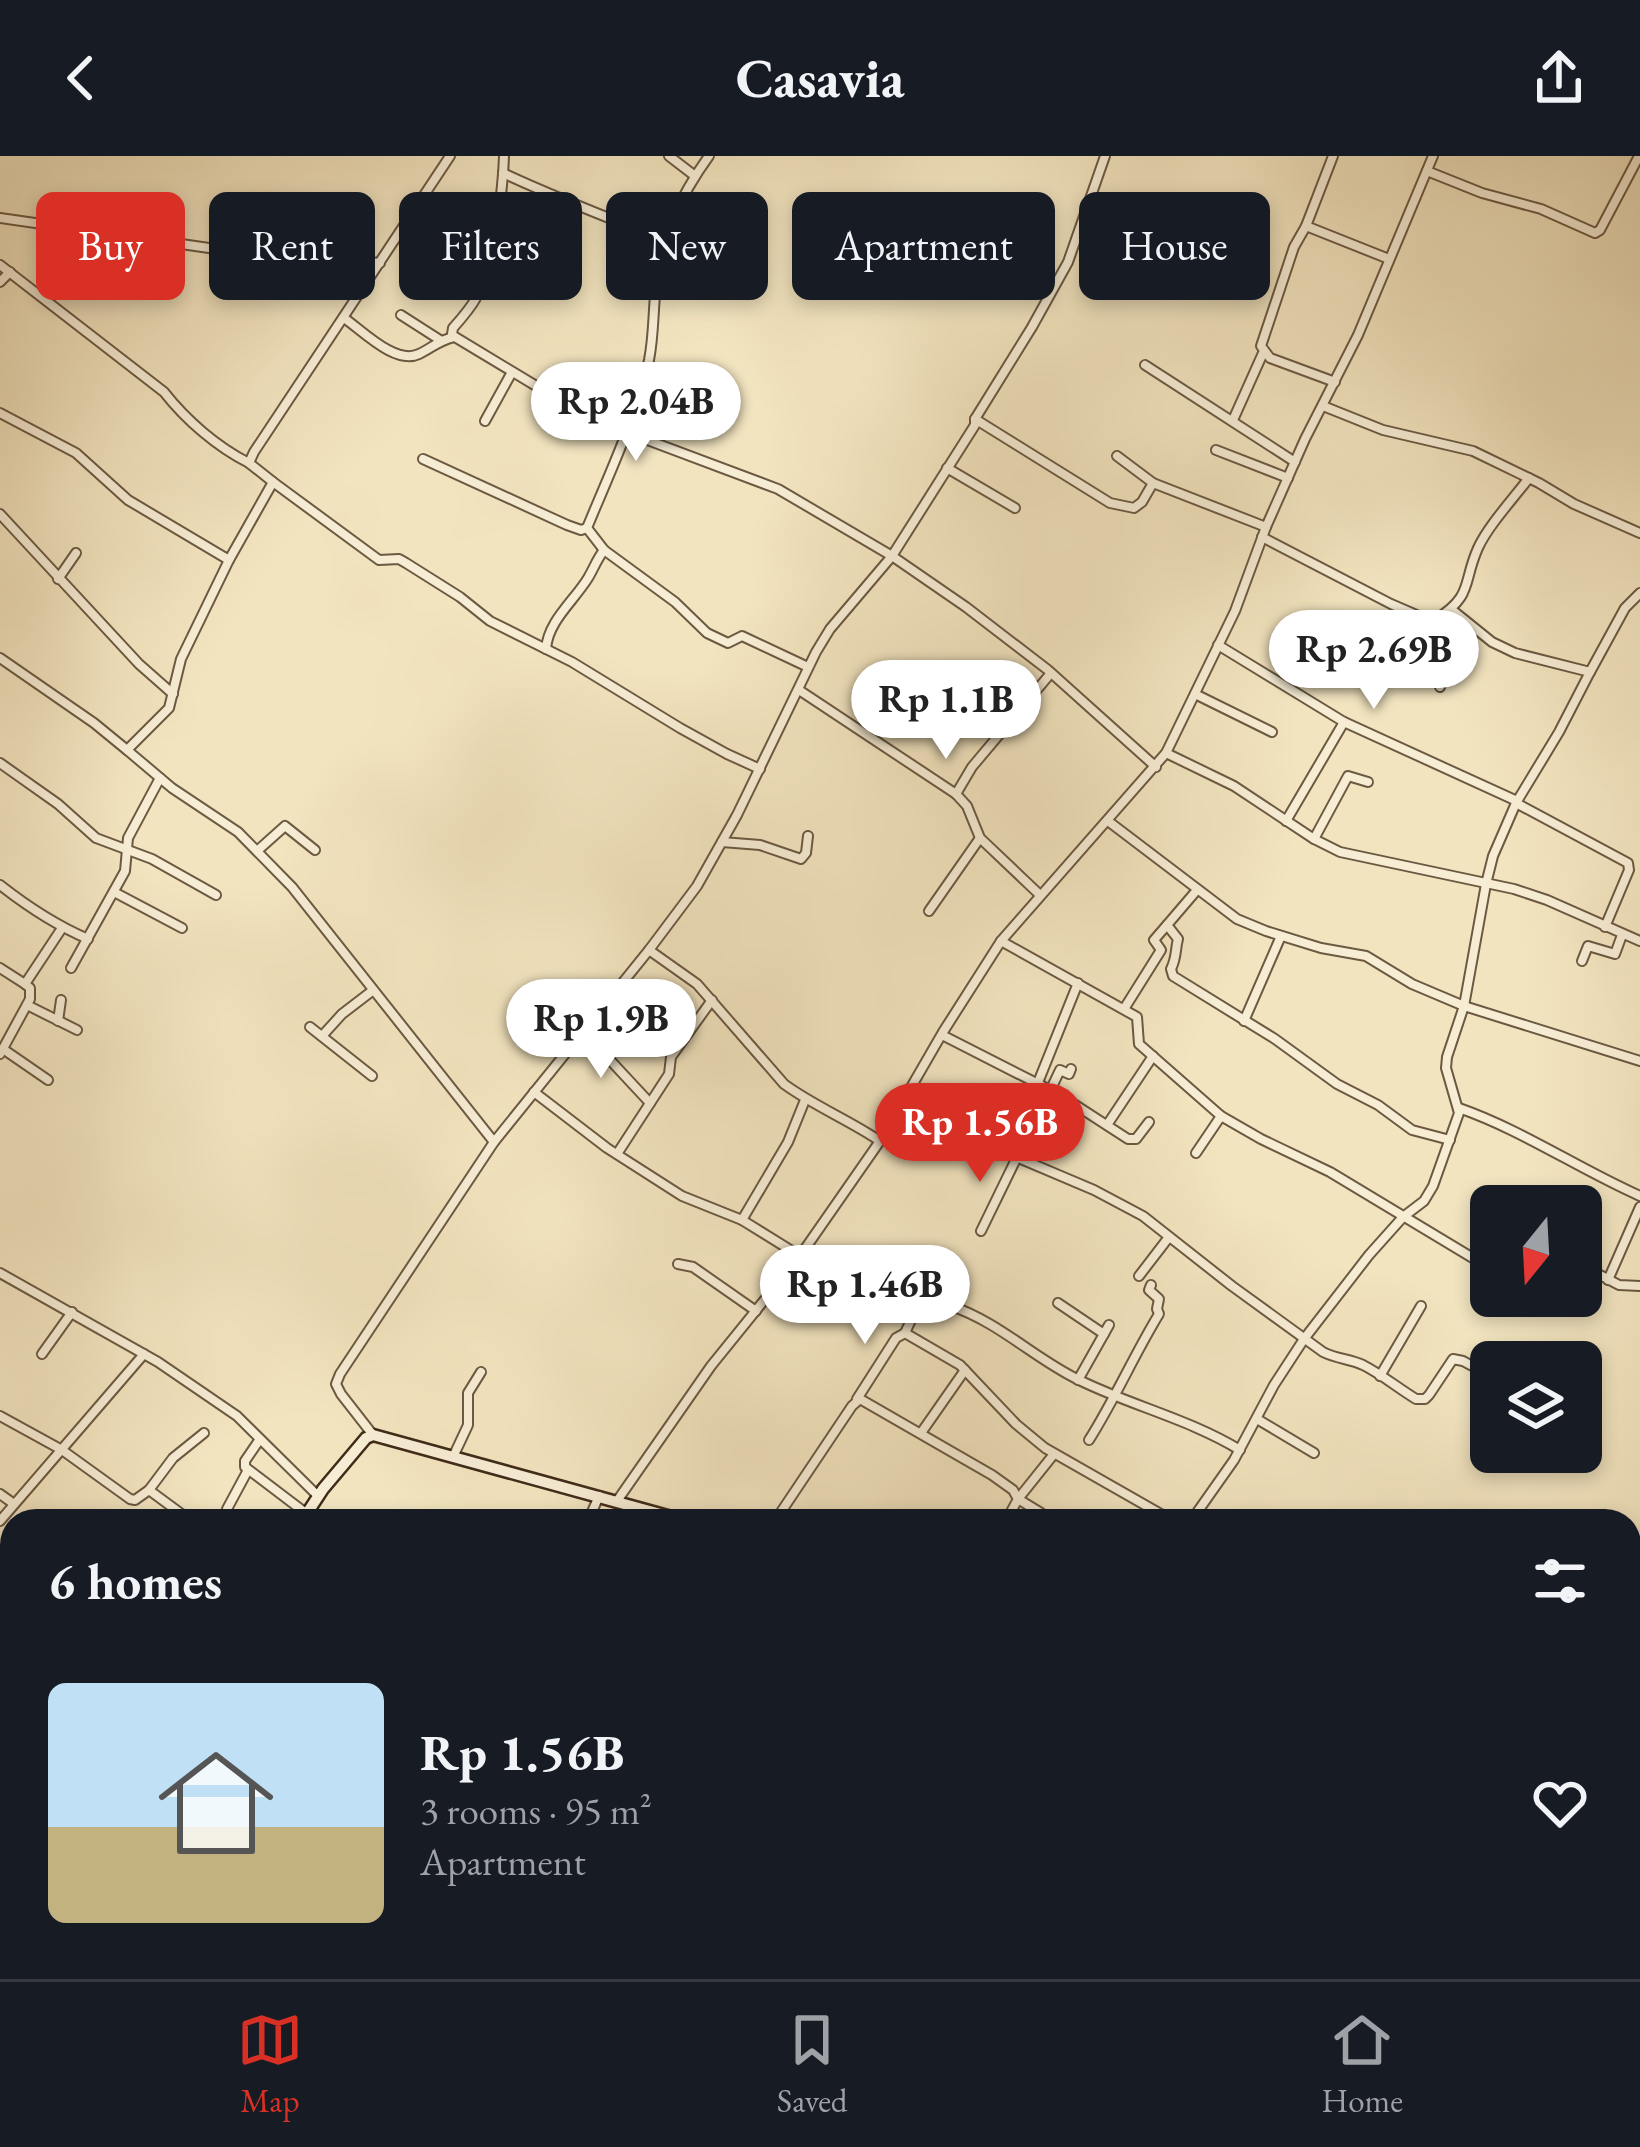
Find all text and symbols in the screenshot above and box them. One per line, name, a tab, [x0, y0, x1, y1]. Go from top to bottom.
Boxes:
text: Casavia	[736, 43, 904, 113]
icon: back	[48, 45, 114, 111]
icon: share	[1526, 45, 1592, 111]
chip: Buy	[36, 192, 185, 300]
chip: Rent	[209, 192, 375, 300]
chip: Filters	[399, 192, 582, 300]
chip: New	[606, 192, 768, 300]
chip: Apartment	[792, 192, 1055, 300]
chip: House	[1079, 192, 1270, 300]
pin: Rp 2.04B	[512, 362, 760, 464]
text: Rp 2.04B	[558, 375, 714, 426]
pin: Rp 2.69B	[1250, 610, 1498, 712]
text: Rp 2.69B	[1296, 623, 1452, 674]
pin: Rp 1.1B	[835, 660, 1057, 762]
text: Rp 1.1B	[878, 673, 1014, 724]
pin: Rp 1.9B	[490, 979, 712, 1081]
text: Rp 1.9B	[533, 992, 669, 1043]
pin: Rp 1.56B	[856, 1083, 1104, 1185]
text: Rp 1.56B	[902, 1096, 1058, 1147]
north arrow	[1470, 1185, 1602, 1317]
map controls	[1470, 1185, 1602, 1473]
pin: Rp 1.46B	[741, 1245, 989, 1347]
text: Rp 1.46B	[787, 1258, 943, 1309]
button: layers	[1470, 1341, 1602, 1473]
text: 6 homes	[48, 1548, 222, 1614]
icon: filters	[1527, 1548, 1593, 1614]
text: Rp 1.56B	[420, 1719, 624, 1785]
icon: home	[144, 1731, 288, 1875]
icon: heart	[1527, 1770, 1593, 1836]
text: 3 rooms · 95 m²	[420, 1785, 652, 1836]
text: Apartment	[420, 1836, 586, 1887]
tab: Map	[237, 2007, 303, 2122]
tab: Saved	[777, 2007, 848, 2122]
tab: Home	[1321, 2007, 1403, 2122]

